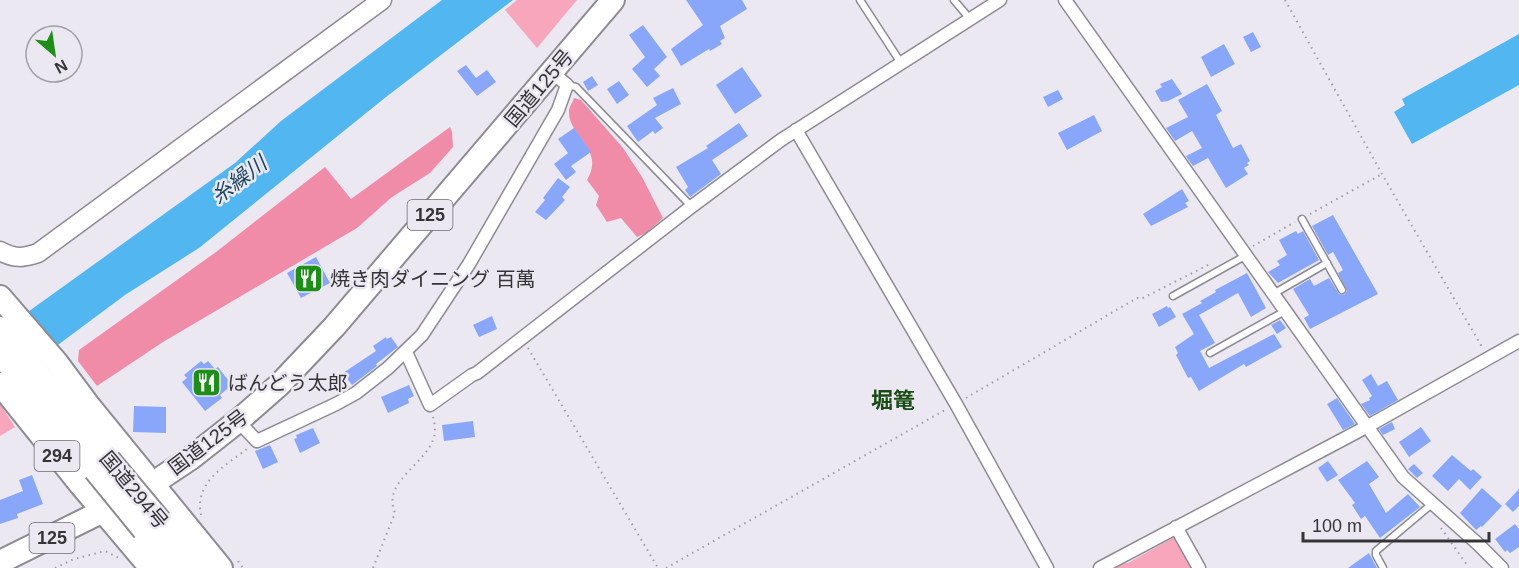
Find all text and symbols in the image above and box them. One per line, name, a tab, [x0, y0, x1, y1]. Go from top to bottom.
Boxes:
north arrow	[24, 24, 84, 84]
street label: 国道125号	[501, 45, 577, 131]
text: N	[52, 56, 70, 77]
water label: 糸繰川	[207, 150, 272, 208]
road number: 125	[408, 200, 452, 230]
restaurant icon: 焼き肉ダイニング 百萬	[293, 263, 325, 295]
place label: 焼き肉ダイニング 百萬	[330, 268, 536, 290]
restaurant icon: ばんどう太郎	[191, 367, 223, 399]
place label: ばんどう太郎	[228, 372, 347, 394]
district label: 堀篭	[871, 388, 915, 413]
street label: 国道125号	[164, 405, 252, 479]
road number: 294	[34, 441, 80, 471]
street label: 国道294号	[96, 447, 172, 533]
scale bar	[1303, 505, 1489, 543]
text: 100 m	[1312, 516, 1362, 536]
road number: 125	[29, 523, 74, 553]

